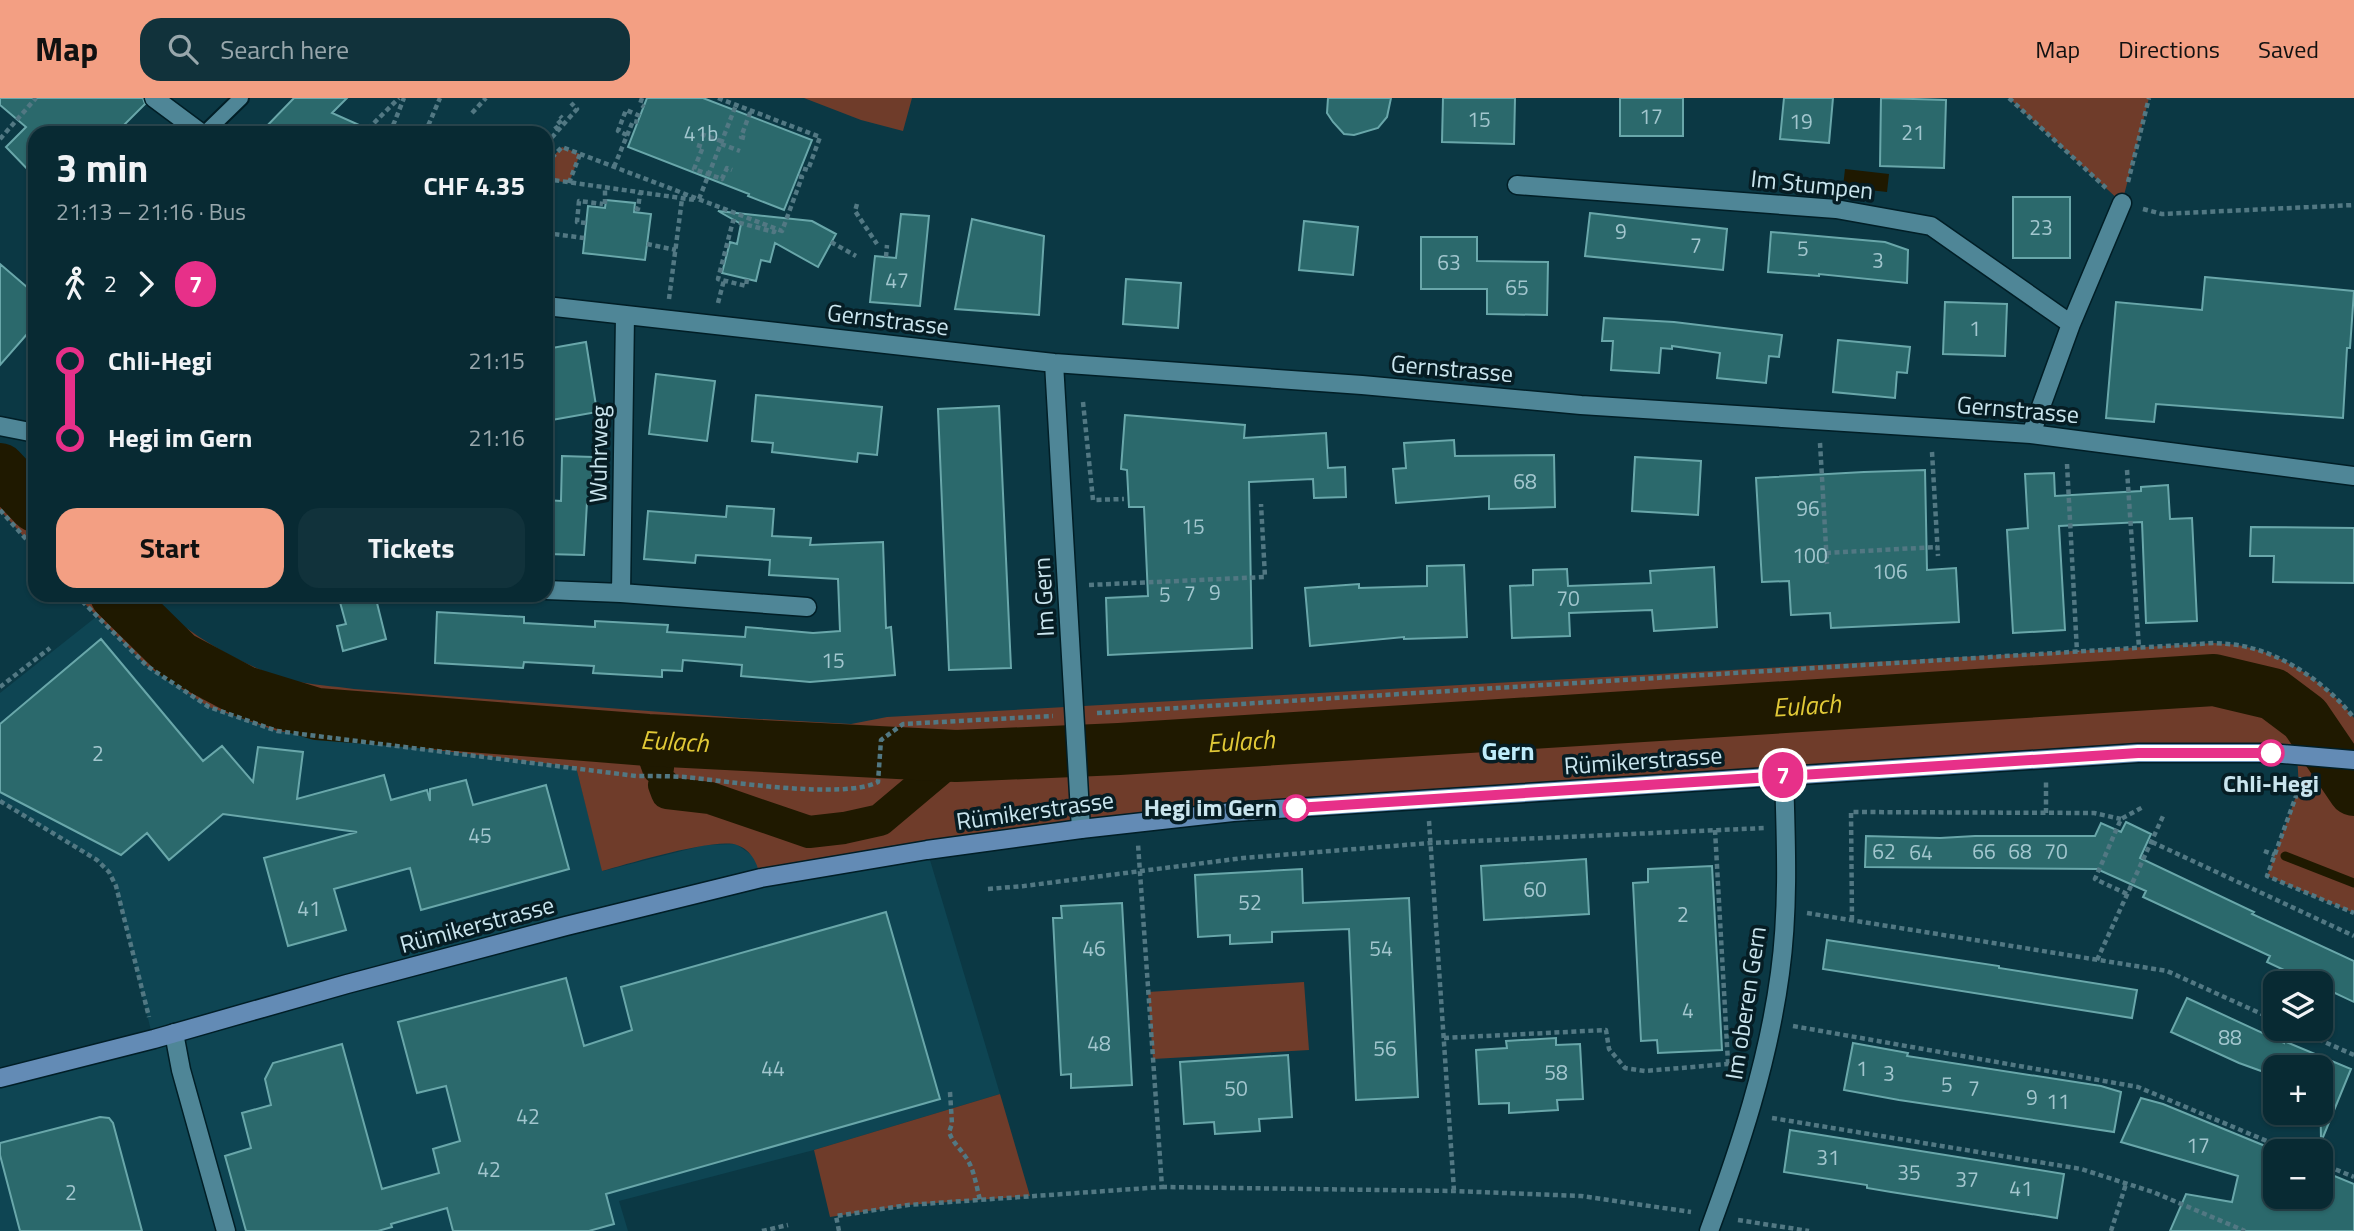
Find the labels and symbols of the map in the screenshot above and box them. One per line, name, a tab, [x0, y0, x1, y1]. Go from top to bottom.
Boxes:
house number: 17	[1639, 100, 1663, 132]
house number: 15	[1467, 103, 1491, 135]
house number: 19	[1789, 105, 1813, 137]
house number: 21	[1901, 116, 1925, 148]
house number: 41b	[684, 117, 718, 149]
street label: Im Stumpen	[1749, 160, 1875, 208]
house number: 23	[2029, 211, 2053, 243]
house number: 9	[1615, 215, 1627, 247]
house number: 7	[1690, 229, 1702, 261]
house number: 5	[1797, 232, 1809, 264]
house number: 3	[1872, 244, 1884, 276]
house number: 63	[1437, 246, 1461, 278]
house number: 47	[885, 264, 909, 296]
house number: 65	[1505, 271, 1529, 303]
street label: Gernstrasse	[825, 294, 951, 344]
house number: 1	[1969, 312, 1981, 344]
street label: Gernstrasse	[1390, 345, 1515, 391]
street label: Gernstrasse	[1956, 386, 2081, 432]
street label: Wuhrweg	[579, 405, 617, 503]
house number: 68	[1513, 465, 1537, 497]
house number: 96	[1796, 492, 1820, 524]
house number: 15	[1181, 510, 1205, 542]
house number: 100	[1792, 539, 1828, 571]
house number: 106	[1872, 555, 1908, 587]
street label: Im Gern	[1023, 556, 1063, 638]
house number: 9	[1209, 576, 1221, 608]
house number: 7	[1184, 577, 1196, 609]
house number: 5	[1159, 578, 1171, 610]
house number: 70	[1556, 582, 1580, 614]
house number: 15	[821, 644, 845, 676]
water label: Eulach	[1771, 684, 1843, 727]
water label: Eulach	[639, 719, 711, 762]
water label: Eulach	[1206, 719, 1277, 762]
district label: Gern	[1481, 731, 1535, 770]
house number: 2	[92, 737, 104, 769]
street label: Rümikerstrasse	[1562, 737, 1723, 783]
marker: Chli-Hegi	[2258, 740, 2284, 766]
line badge: 7	[1760, 752, 1806, 798]
place label: Chli-Hegi	[2223, 765, 2319, 801]
street label: Rümikerstrasse	[954, 781, 1116, 839]
place label: Hegi im Gern	[1144, 789, 1277, 825]
marker: Hegi im Gern	[1283, 795, 1309, 821]
house number: 45	[468, 819, 492, 851]
house number: 62	[1872, 835, 1896, 867]
house number: 66	[1972, 835, 1996, 867]
house number: 68	[2008, 835, 2032, 867]
house number: 70	[2044, 835, 2068, 867]
house number: 64	[1909, 836, 1933, 868]
house number: 60	[1523, 873, 1547, 905]
street label: Rümikerstrasse	[395, 886, 558, 962]
house number: 52	[1238, 886, 1262, 918]
house number: 41	[297, 892, 321, 924]
house number: 2	[1677, 898, 1689, 930]
street label: Im oberen Gern	[1715, 923, 1775, 1082]
house number: 46	[1082, 932, 1106, 964]
house number: 54	[1369, 932, 1393, 964]
house number: 4	[1682, 994, 1694, 1026]
house number: 88	[2218, 1021, 2242, 1053]
house number: 48	[1087, 1027, 1111, 1059]
house number: 56	[1373, 1032, 1397, 1064]
house number: 44	[761, 1052, 785, 1084]
house number: 1	[1856, 1052, 1868, 1084]
house number: 58	[1544, 1056, 1568, 1088]
house number: 3	[1883, 1057, 1895, 1089]
house number: 5	[1941, 1068, 1953, 1100]
house number: 50	[1224, 1072, 1248, 1104]
house number: 7	[1968, 1072, 1980, 1104]
house number: 9	[2026, 1081, 2038, 1113]
house number: 11	[2046, 1085, 2070, 1117]
house number: 42	[516, 1100, 540, 1132]
house number: 17	[2186, 1129, 2210, 1161]
house number: 31	[1816, 1141, 1840, 1173]
house number: 42	[477, 1153, 501, 1185]
house number: 35	[1897, 1156, 1921, 1188]
house number: 37	[1955, 1163, 1979, 1195]
house number: 41	[2009, 1172, 2033, 1204]
house number: 2	[65, 1176, 77, 1208]

